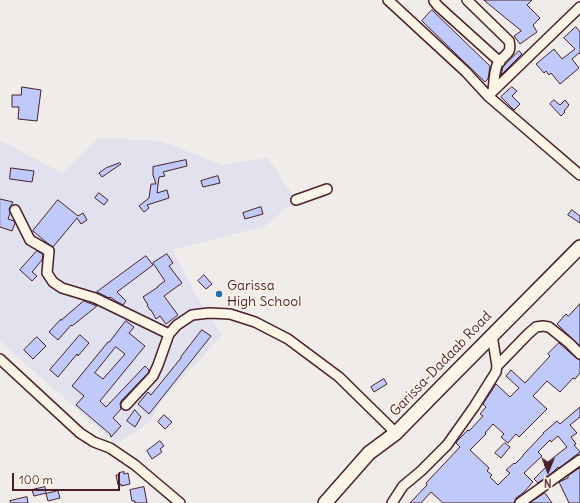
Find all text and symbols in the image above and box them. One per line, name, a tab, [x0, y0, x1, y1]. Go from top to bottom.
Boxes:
place label: Garissa High School	[227, 278, 301, 310]
marker: Garissa High School	[214, 289, 224, 299]
street label: Garissa-Dadaab Road	[387, 308, 495, 420]
north arrow	[528, 451, 568, 491]
scale bar	[14, 465, 122, 491]
text: 100 m	[19, 472, 53, 487]
text: N	[544, 476, 552, 490]

